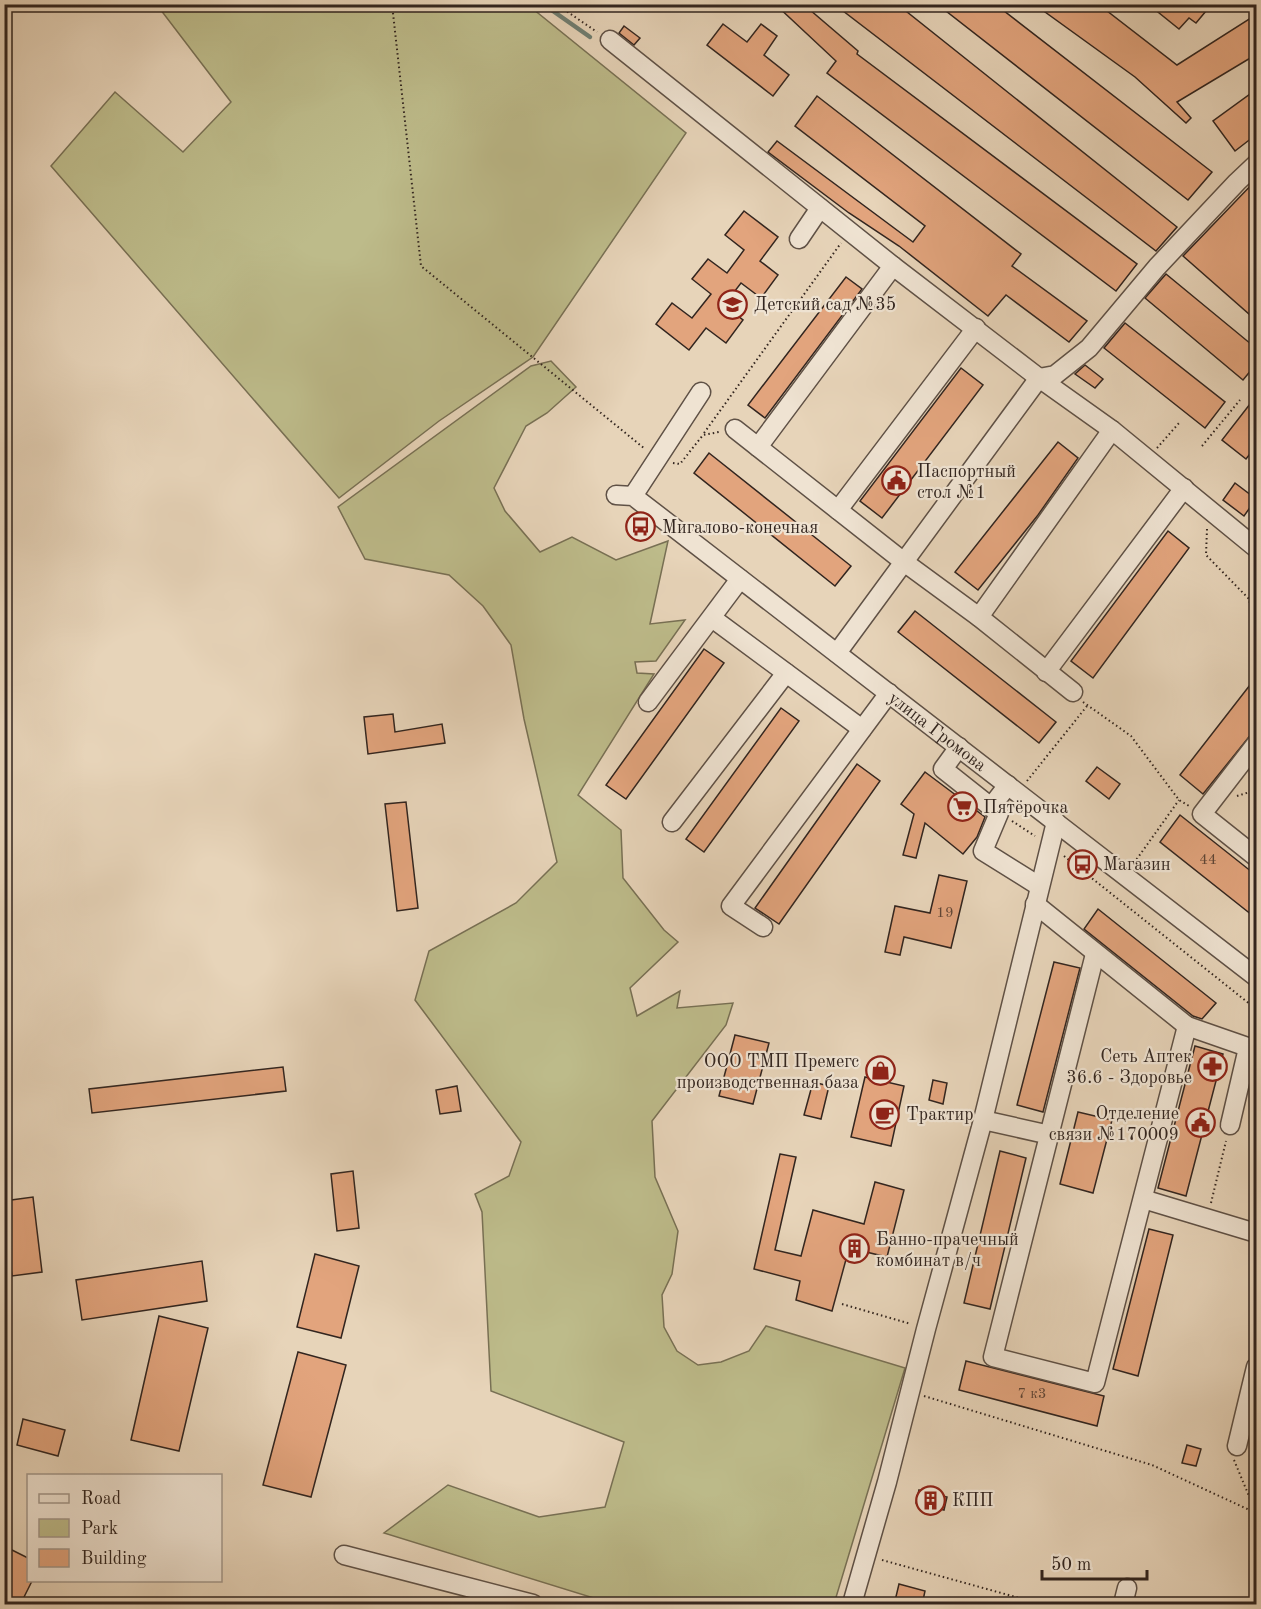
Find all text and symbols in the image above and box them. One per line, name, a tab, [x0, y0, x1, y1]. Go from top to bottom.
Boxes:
school or university icon: Детский сад №35	[717, 288, 749, 320]
place label: Детский сад №35	[754, 296, 896, 314]
place label: Паспортный стол №1	[917, 463, 1016, 502]
public building icon: Паспортный стол №1	[880, 465, 912, 497]
bus stop icon: Мигалово-конечная	[625, 511, 657, 543]
place label: Мигалово-конечная	[662, 519, 818, 537]
street label: улица Громова	[885, 689, 989, 775]
supermarket icon: Пятёрочка	[946, 791, 978, 823]
place label: Пятёрочка	[983, 799, 1069, 817]
bus stop icon: Магазин	[1066, 848, 1098, 880]
house number: 44	[1199, 853, 1217, 868]
place label: Магазин	[1103, 856, 1171, 874]
house number: 19	[936, 906, 954, 921]
place label: Сеть Аптек 36.6 - Здоровье	[1066, 1048, 1192, 1087]
pharmacy icon: Сеть Аптек 36.6 - Здоровье	[1197, 1050, 1229, 1082]
place label: ООО ТМП Премегс производственная база	[677, 1053, 859, 1092]
shop icon: ООО ТМП Премегс производственная база	[864, 1055, 896, 1087]
cafe icon: Трактир	[869, 1098, 901, 1130]
place label: Отделение связи №170009	[1049, 1105, 1179, 1144]
place label: Трактир	[906, 1106, 974, 1124]
public building icon: Отделение связи №170009	[1184, 1107, 1216, 1139]
place label: Банно-прачечный комбинат в/ч	[876, 1231, 1019, 1270]
building icon: Банно-прачечный комбинат в/ч	[839, 1233, 871, 1265]
house number: 7 к3	[1017, 1387, 1047, 1402]
legend	[27, 1474, 222, 1582]
building icon: КПП	[915, 1484, 947, 1516]
text: Road	[81, 1490, 121, 1508]
place label: КПП	[952, 1492, 993, 1510]
text: Park	[81, 1520, 118, 1538]
scale bar	[1042, 1543, 1147, 1581]
text: Building	[81, 1550, 147, 1568]
text: 50 m	[1051, 1556, 1091, 1574]

